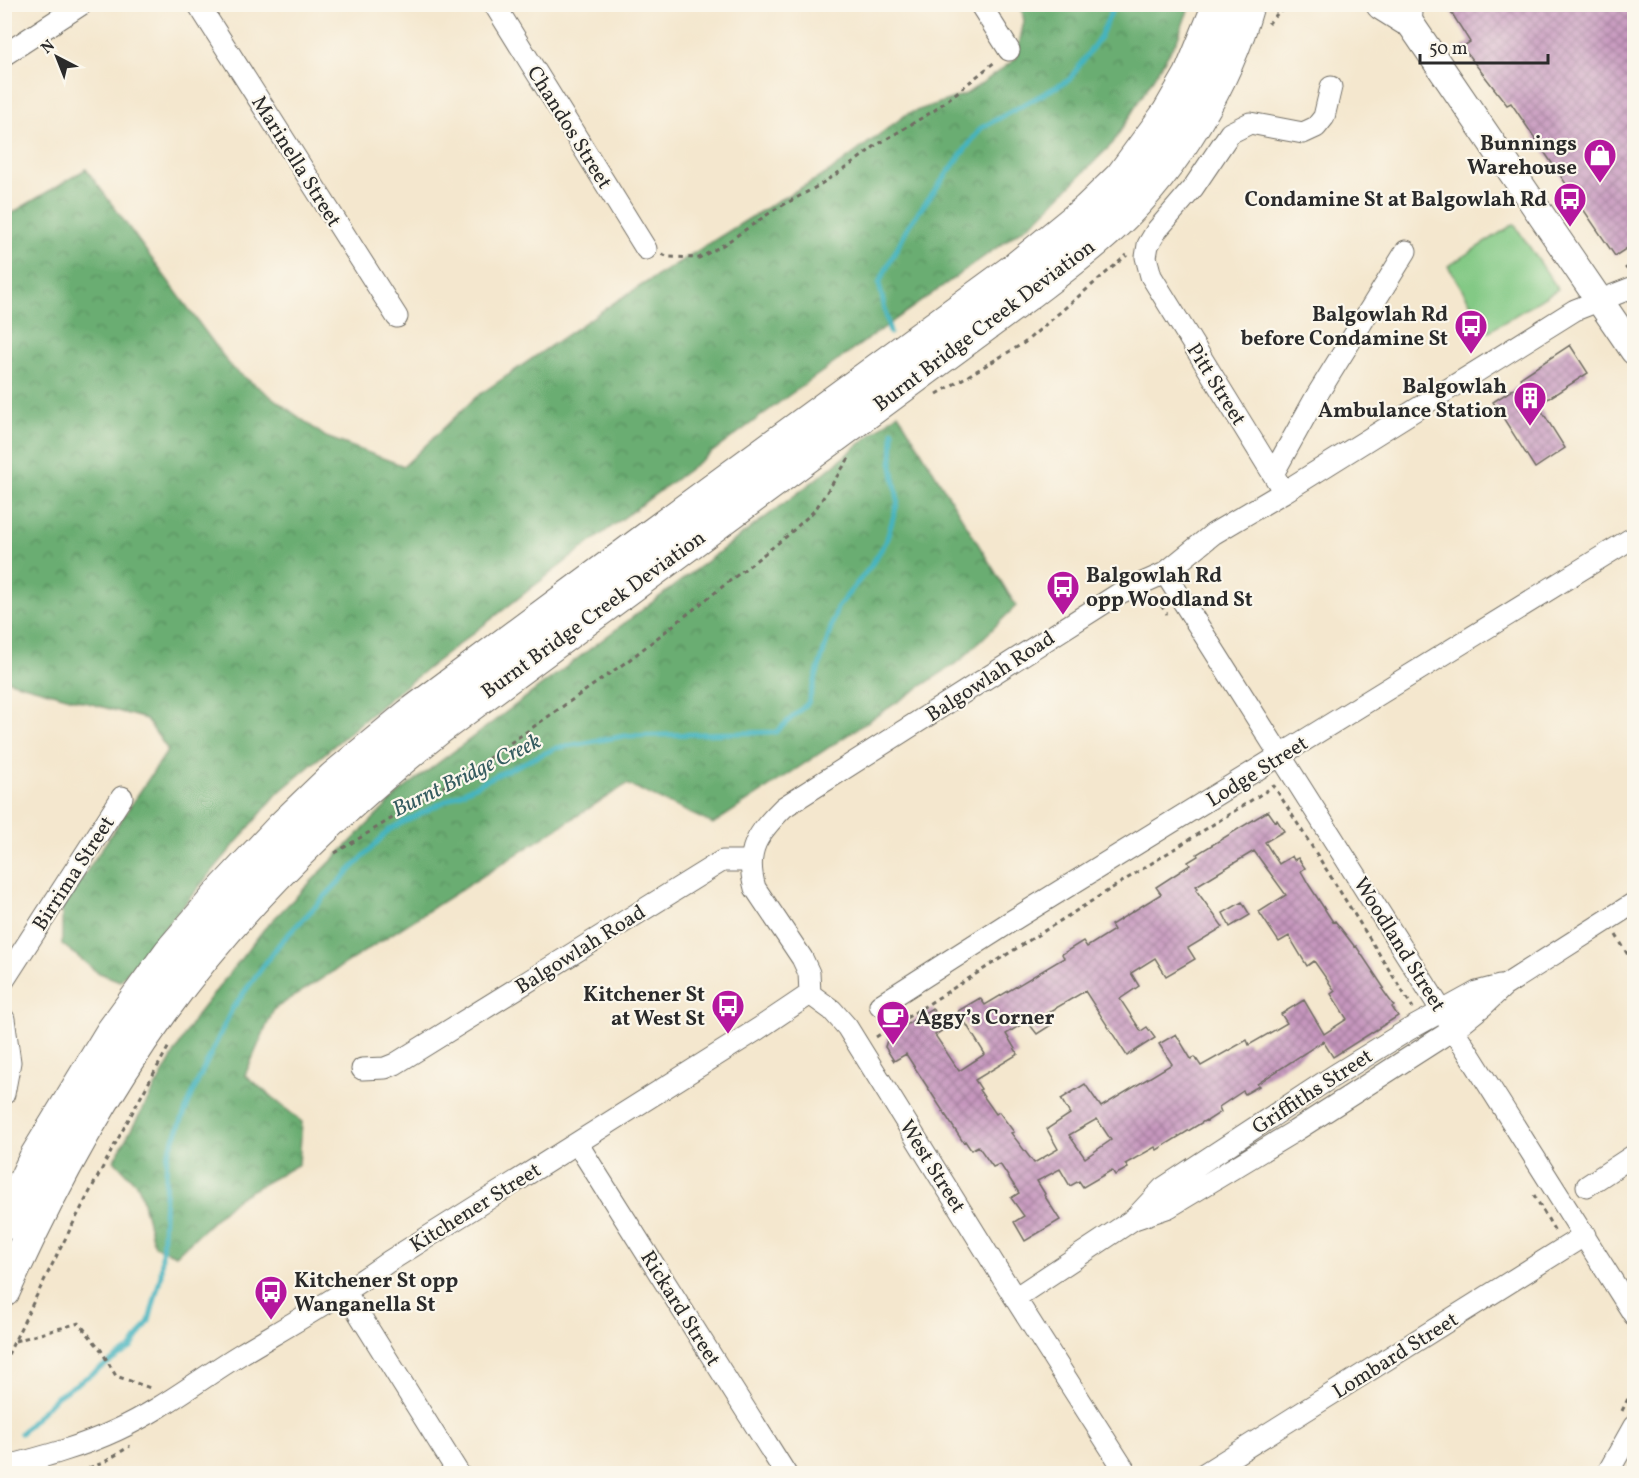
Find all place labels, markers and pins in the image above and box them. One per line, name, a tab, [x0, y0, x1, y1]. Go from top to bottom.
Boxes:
place label: Bunnings Warehouse	[1467, 130, 1577, 183]
shop icon: Bunnings Warehouse	[1582, 137, 1618, 184]
bus stop icon: Condamine St at Balgowlah Rd	[1552, 181, 1588, 228]
place label: Condamine St at Balgowlah Rd	[1245, 186, 1547, 215]
place label: Balgowlah Rd before Condamine St	[1241, 301, 1448, 354]
bus stop icon: Balgowlah Rd before Condamine St	[1453, 308, 1489, 355]
place label: Balgowlah Ambulance Station	[1318, 373, 1507, 426]
building icon: Balgowlah Ambulance Station	[1512, 380, 1548, 427]
place label: Balgowlah Rd opp Woodland St	[1086, 562, 1253, 615]
bus stop icon: Balgowlah Rd opp Woodland St	[1045, 569, 1081, 616]
place label: Kitchener St at West St	[583, 981, 705, 1034]
bus stop icon: Kitchener St at West St	[710, 988, 746, 1035]
cafe icon: Aggy’s Corner	[875, 999, 911, 1046]
place label: Aggy’s Corner	[916, 1004, 1055, 1033]
place label: Kitchener St opp Wanganella St	[294, 1267, 458, 1320]
bus stop icon: Kitchener St opp Wanganella St	[253, 1274, 289, 1321]

